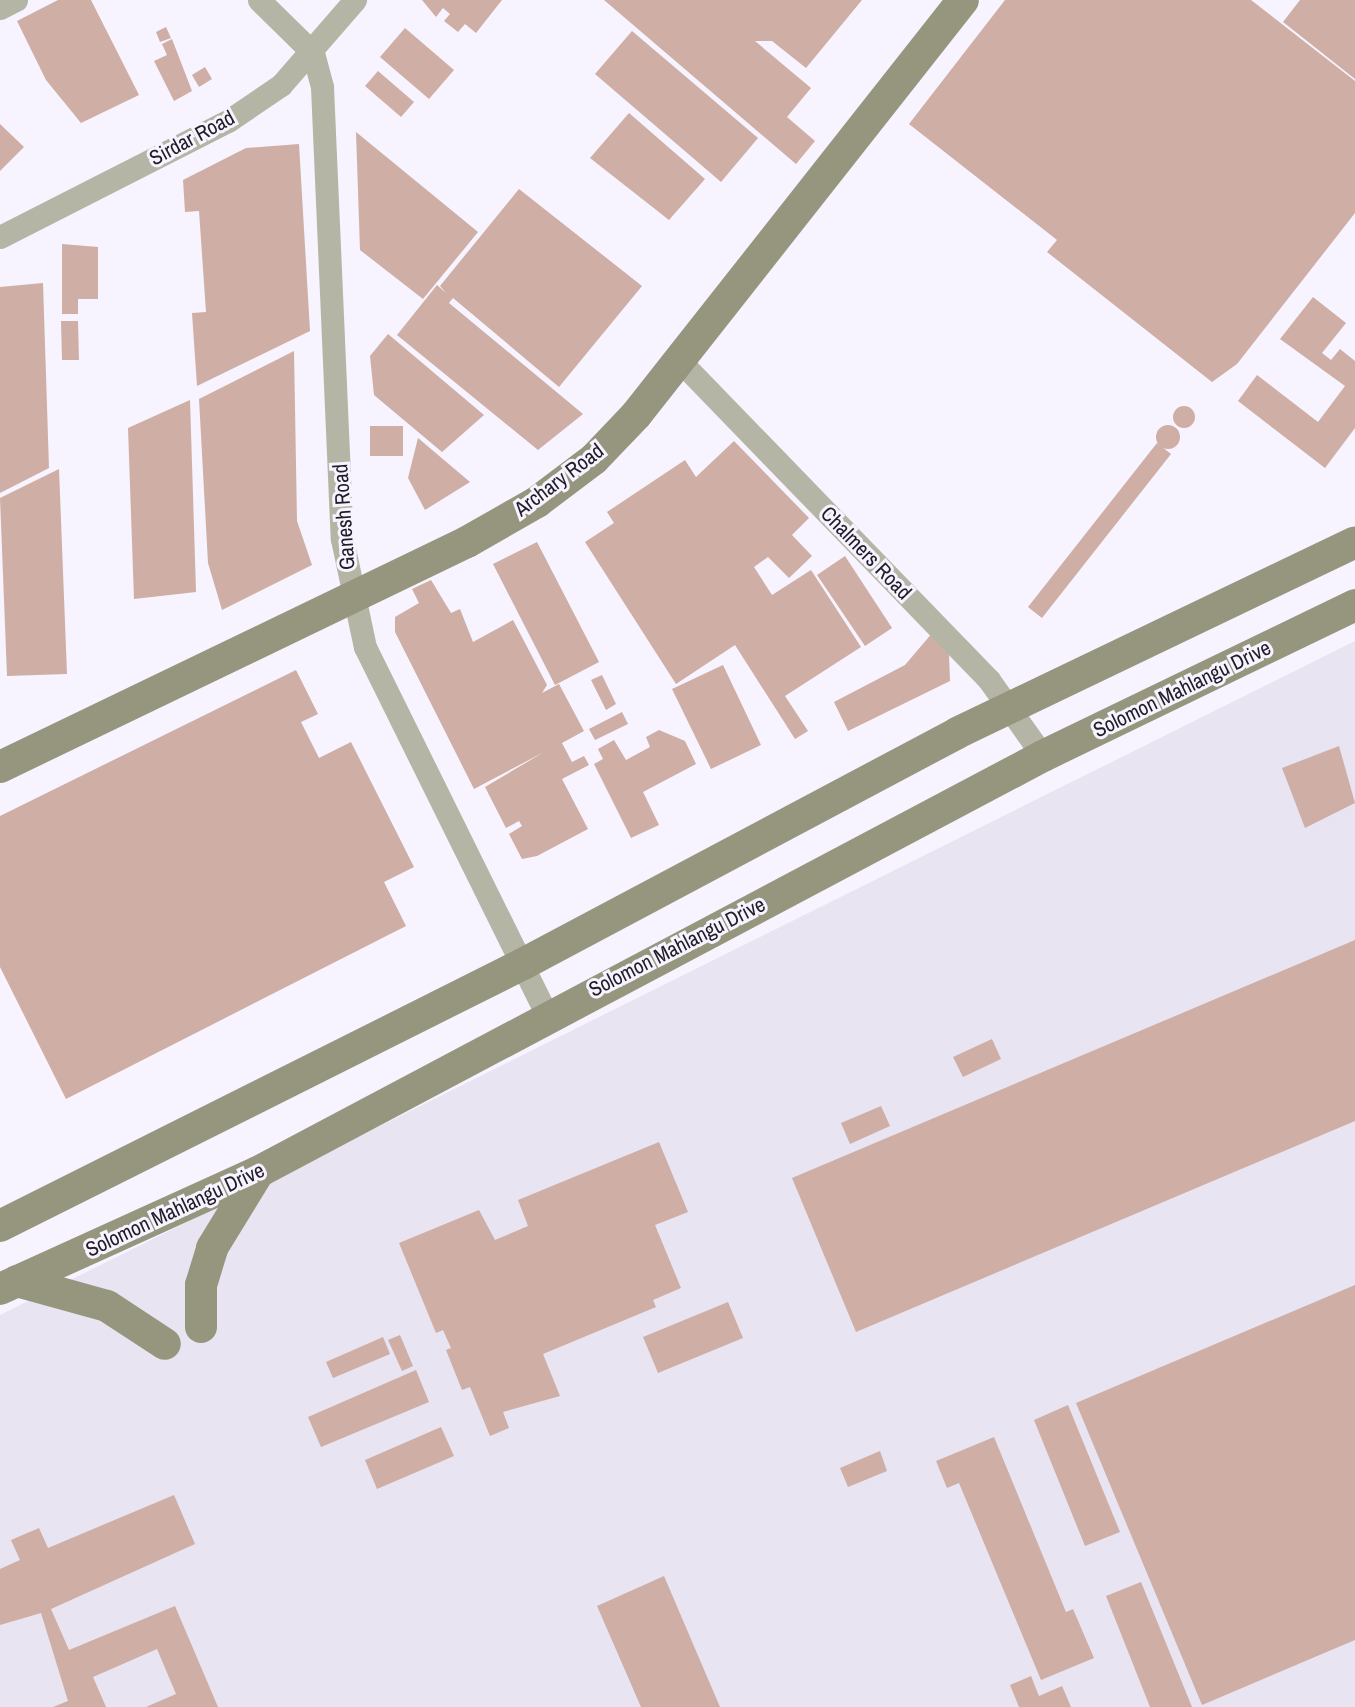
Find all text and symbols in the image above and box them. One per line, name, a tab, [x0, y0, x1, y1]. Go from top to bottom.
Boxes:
street label: Sirdar Road	[145, 105, 239, 171]
street label: Archary Road	[509, 438, 609, 522]
street label: Ganesh Road	[328, 463, 360, 571]
street label: Chalmers Road	[815, 501, 917, 605]
street label: Solomon Mahlangu Drive	[1089, 635, 1275, 743]
street label: Solomon Mahlangu Drive	[585, 892, 769, 1002]
street label: Solomon Mahlangu Drive	[82, 1158, 268, 1262]

